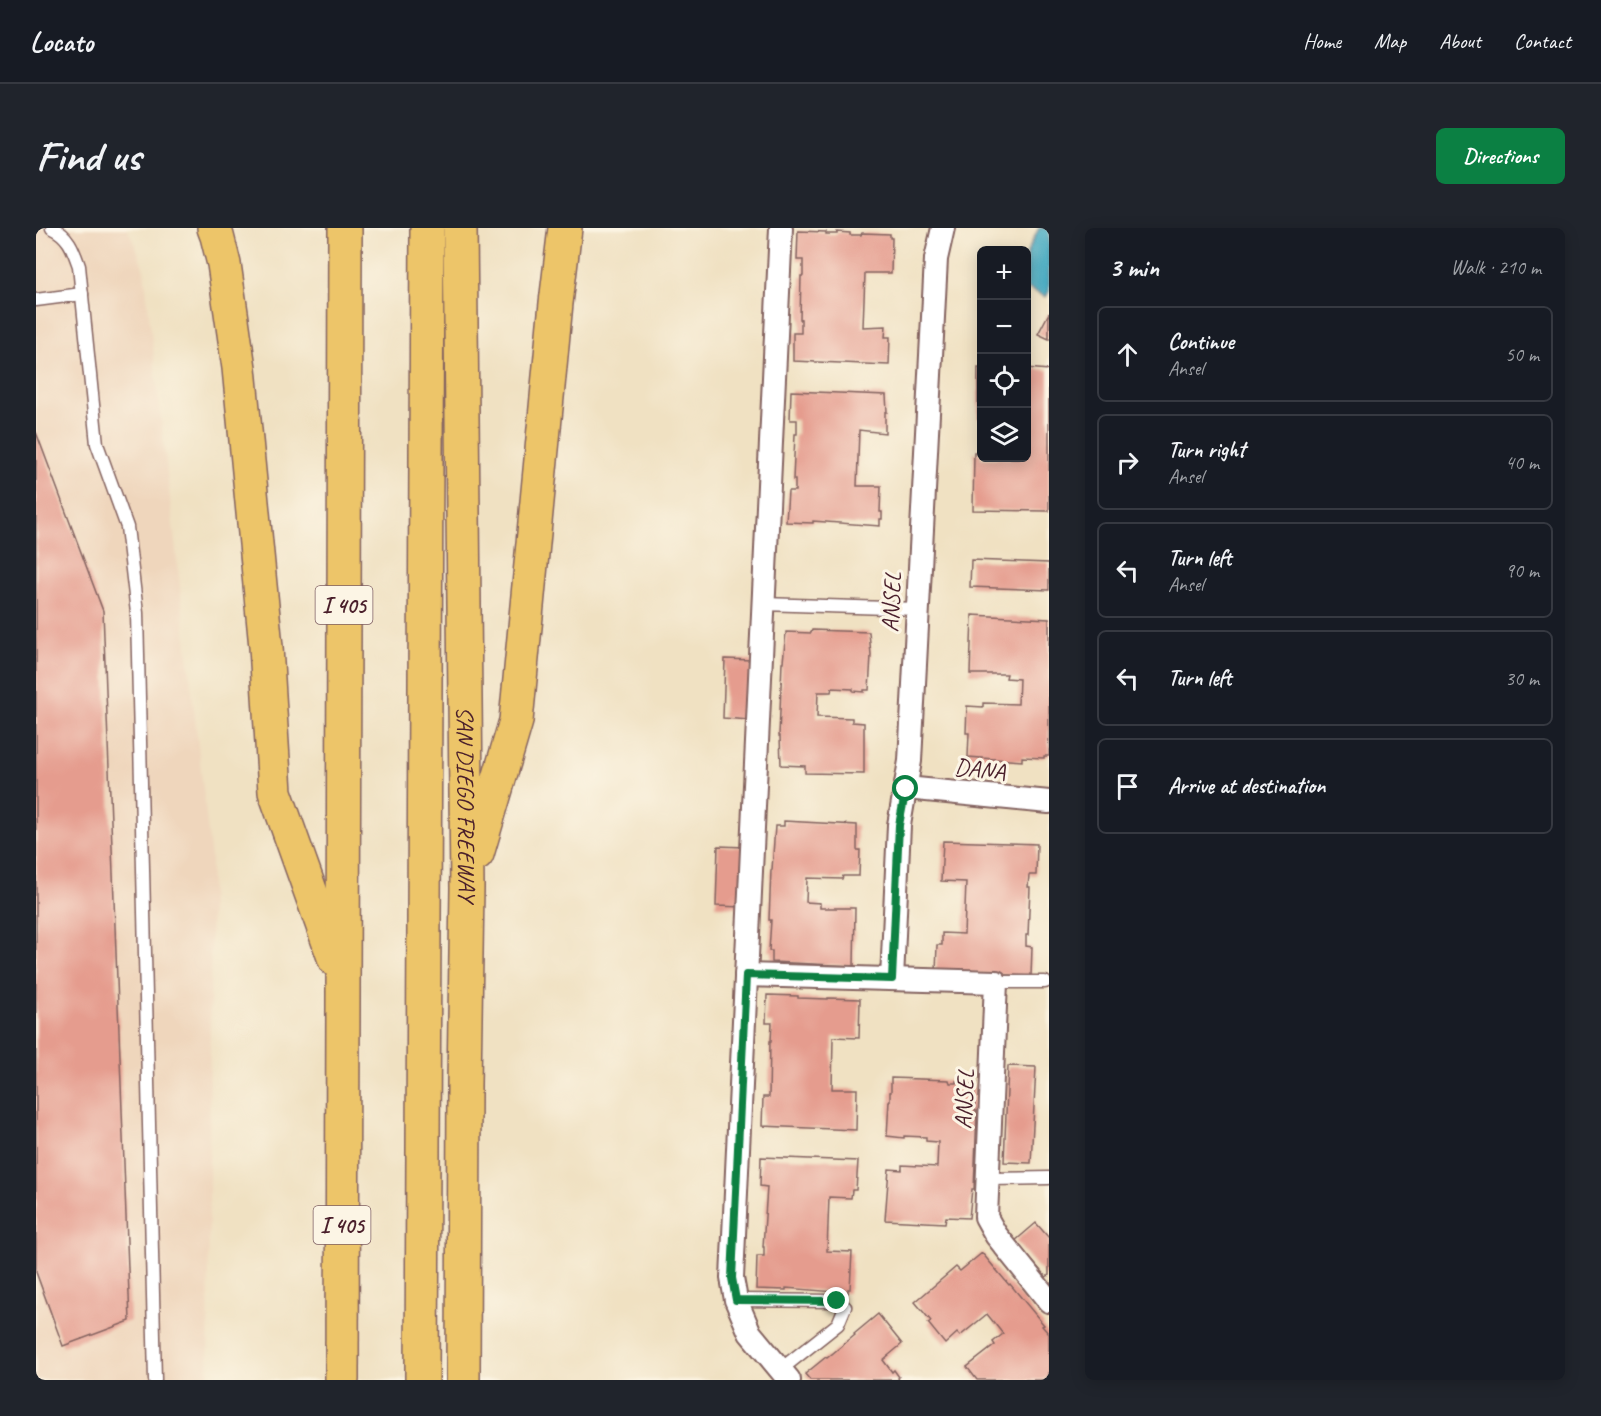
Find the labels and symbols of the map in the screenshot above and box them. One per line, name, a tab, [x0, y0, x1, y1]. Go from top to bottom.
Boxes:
street label: ANSEL	[874, 570, 908, 633]
road number: I 405	[316, 586, 372, 624]
street label: SAN DIEGO FREEWAY	[450, 706, 482, 906]
street label: DANA	[953, 751, 1008, 787]
route start	[892, 775, 918, 801]
street label: ANSEL	[947, 1067, 981, 1130]
road number: I 405	[314, 1206, 370, 1244]
route end	[823, 1287, 849, 1313]

